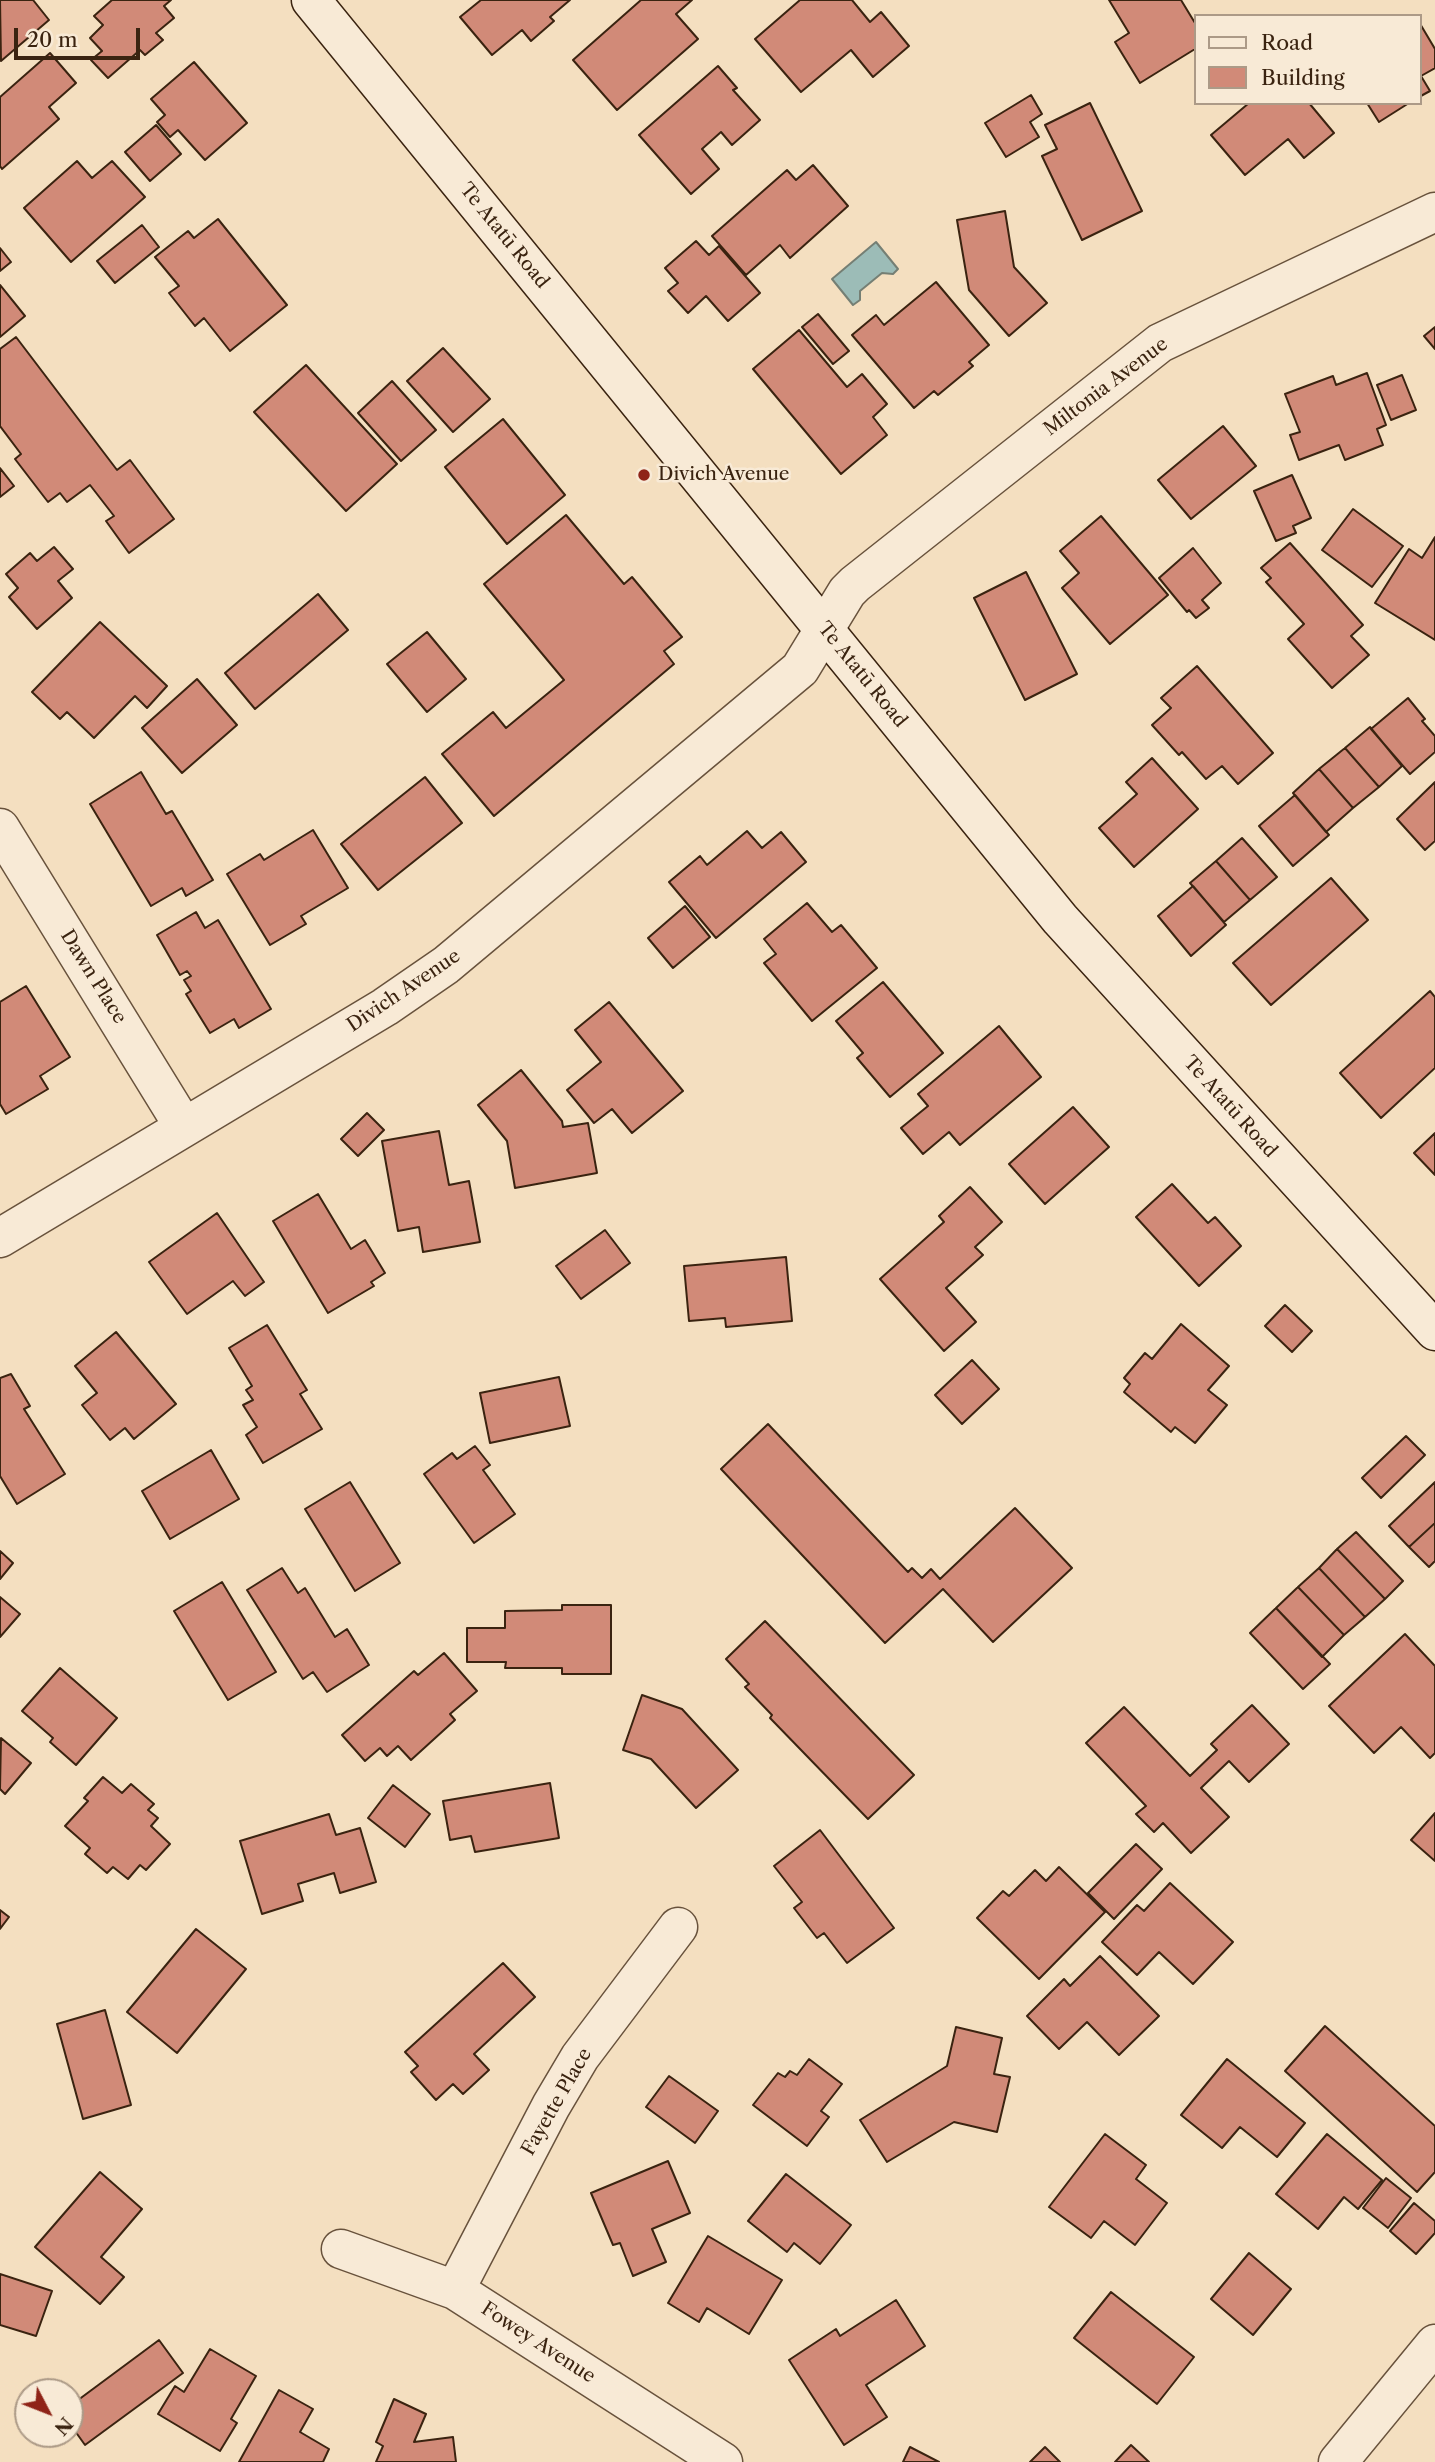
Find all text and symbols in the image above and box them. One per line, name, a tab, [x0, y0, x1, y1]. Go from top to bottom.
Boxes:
scale bar	[18, 14, 144, 58]
legend	[1194, 14, 1421, 105]
text: 20 m	[27, 27, 78, 52]
text: Road	[1261, 30, 1313, 55]
text: Building	[1261, 65, 1345, 90]
street label: Te Atatū Road	[455, 179, 553, 293]
street label: Miltonia Avenue	[1040, 333, 1172, 441]
place label: Divich Avenue	[658, 464, 790, 486]
marker: Divich Avenue	[636, 467, 652, 483]
street label: Te Atatū Road	[813, 618, 911, 732]
street label: Dawn Place	[55, 926, 131, 1028]
street label: Divich Avenue	[343, 945, 465, 1037]
street label: Te Atatū Road	[1178, 1051, 1282, 1163]
street label: Fayette Place	[517, 2044, 597, 2160]
street label: Fowey Avenue	[477, 2298, 599, 2388]
north arrow	[14, 2378, 84, 2448]
text: N	[49, 2412, 78, 2440]

